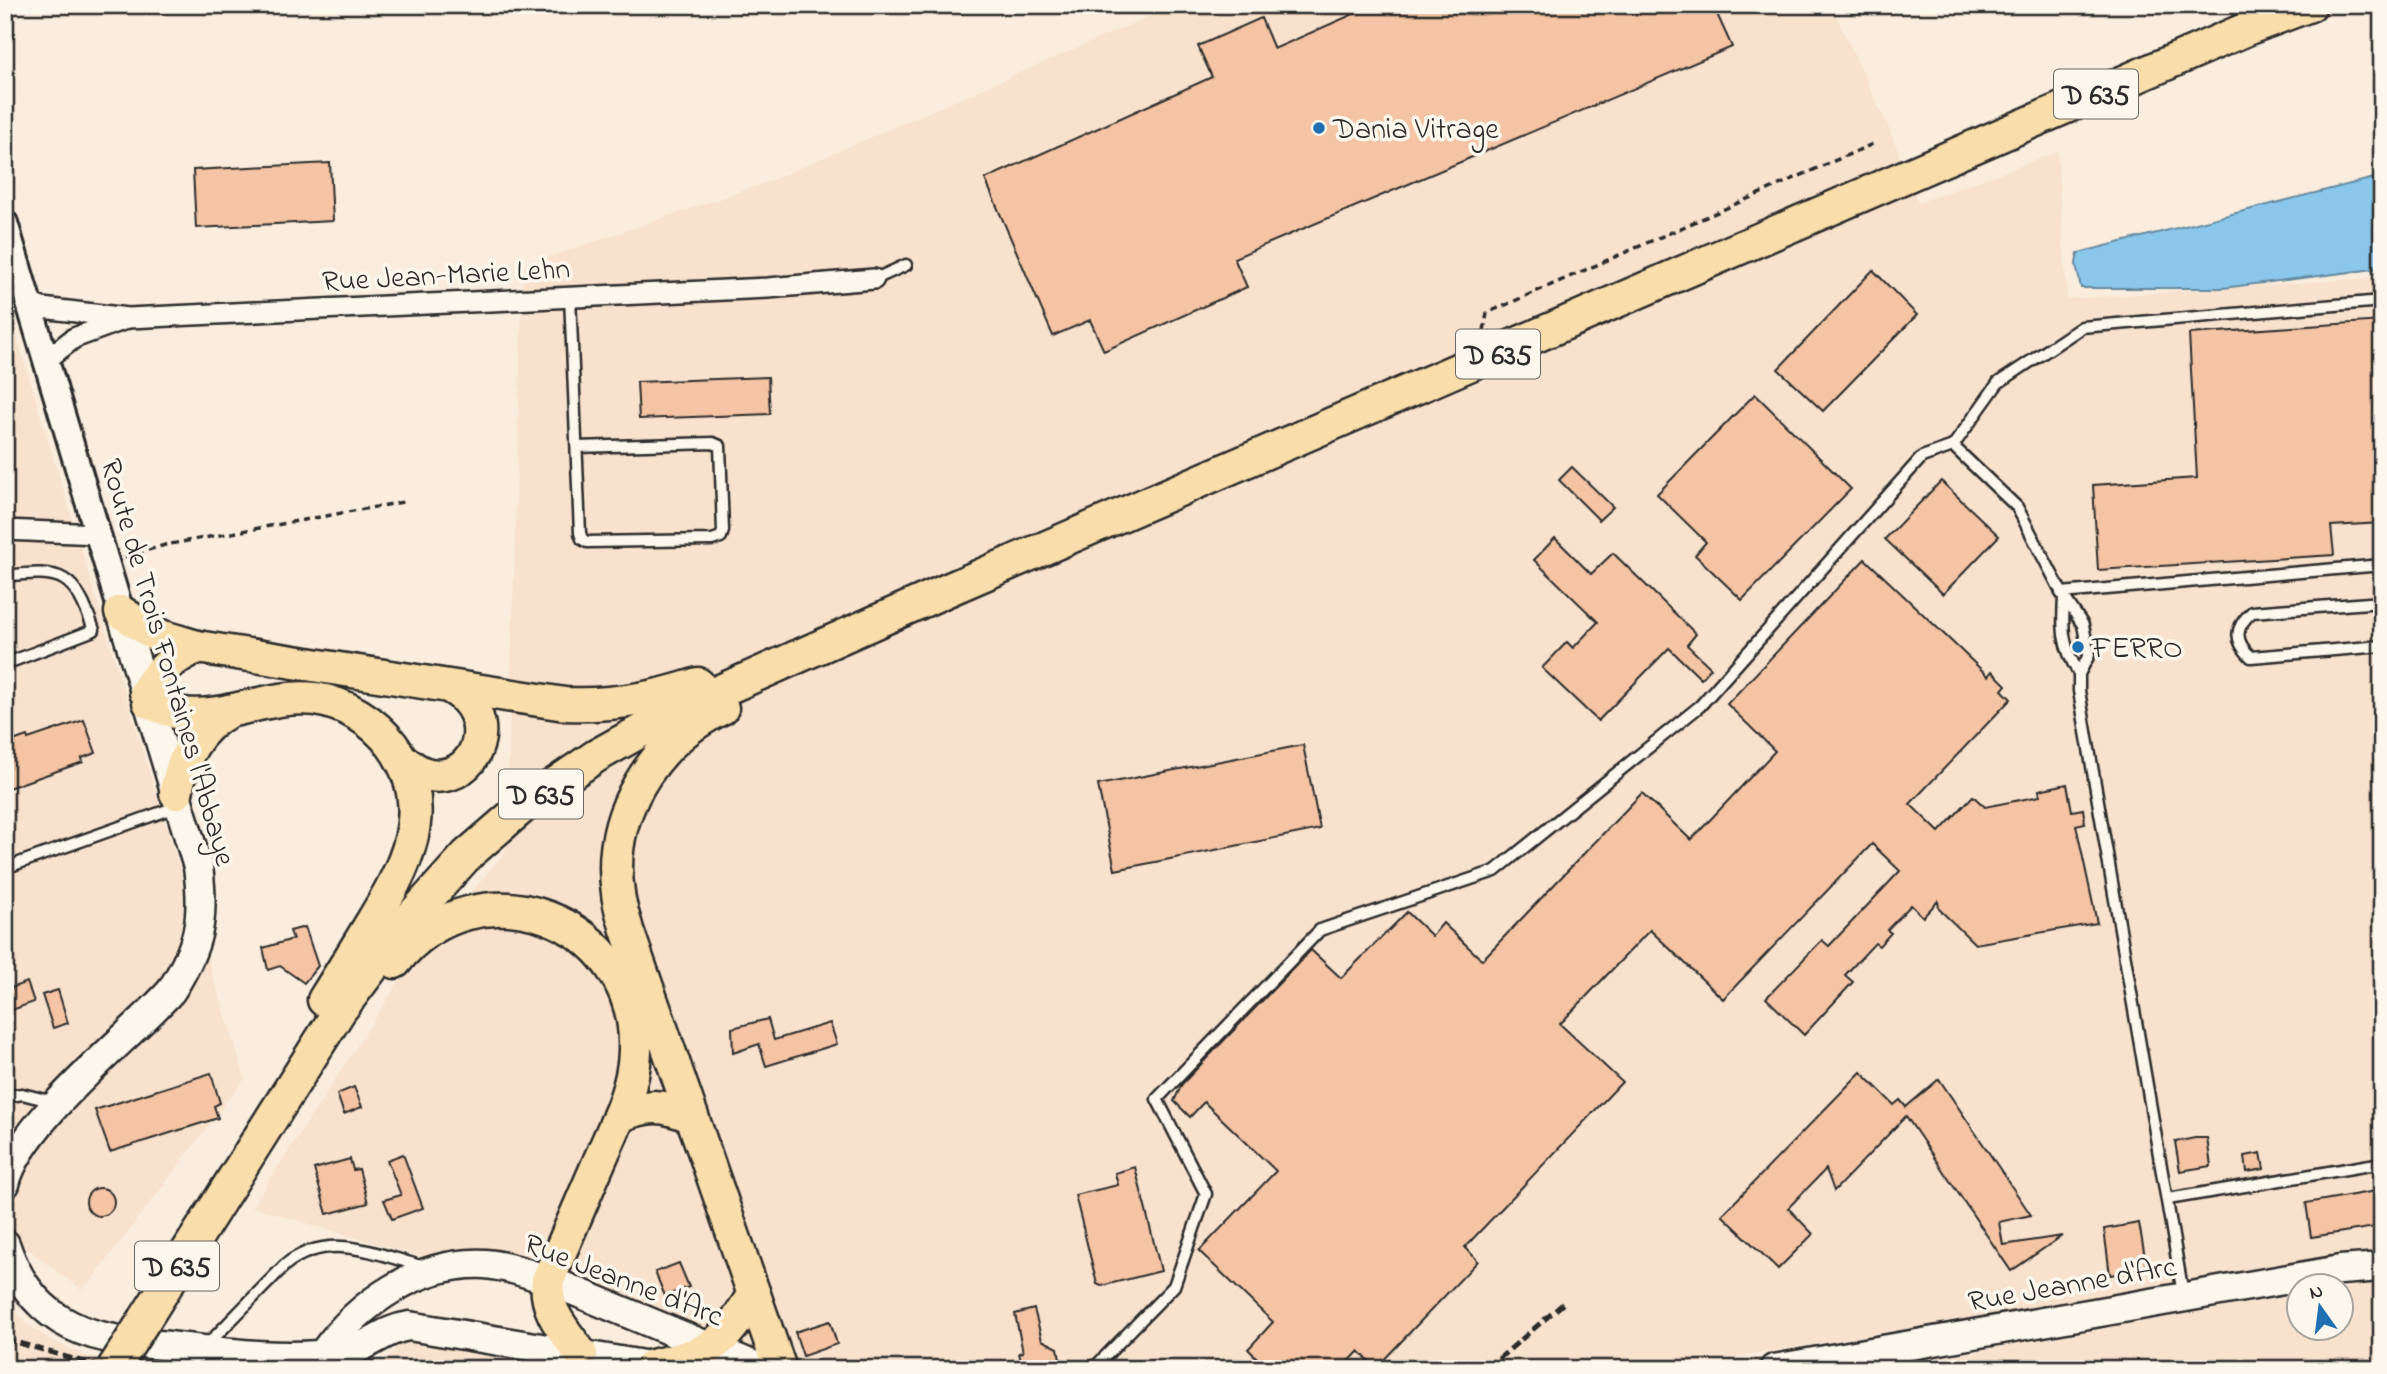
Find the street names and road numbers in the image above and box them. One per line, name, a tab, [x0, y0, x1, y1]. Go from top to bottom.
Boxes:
road number: D 635	[2054, 70, 2138, 119]
street label: Rue Jean-Marie Lehn	[321, 249, 571, 305]
road number: D 635	[1456, 330, 1540, 378]
street label: Route de Trois Fontaines l'Abbaye	[87, 454, 246, 872]
road number: D 635	[499, 770, 583, 818]
street label: Rue Jeanne d'Arc	[517, 1224, 730, 1340]
road number: D 635	[135, 1242, 219, 1290]
street label: Rue Jeanne d'Arc	[1965, 1246, 2181, 1326]

